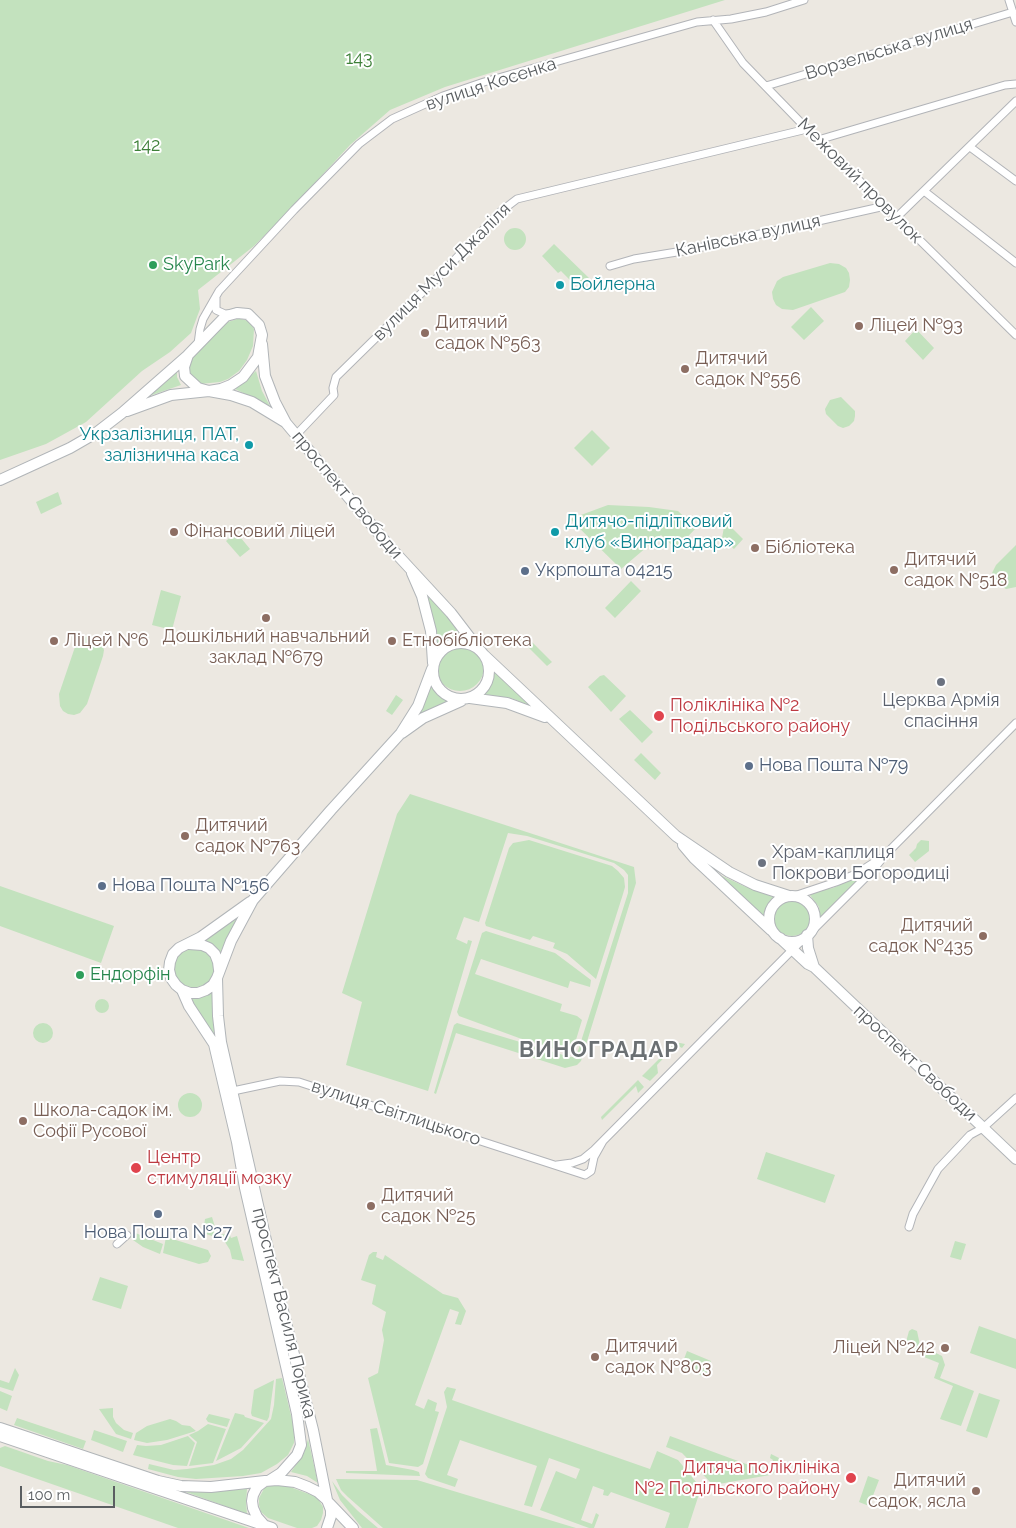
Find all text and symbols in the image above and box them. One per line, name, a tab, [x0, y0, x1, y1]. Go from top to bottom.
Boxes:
street label: Ворзельська вулиця	[803, 13, 975, 85]
park label: 143	[345, 48, 373, 70]
street label: вулиця Косенка	[423, 53, 559, 115]
street label: Межовий провулок	[793, 114, 927, 248]
park label: 142	[134, 135, 160, 157]
street label: вулиця Муси Джаліля	[369, 199, 515, 345]
street label: Канівська вулиця	[674, 210, 822, 262]
place label: SkyPark	[163, 254, 230, 276]
marker: SkyPark	[147, 259, 159, 271]
place label: Бойлерна	[570, 274, 655, 296]
marker: Бойлерна	[554, 279, 566, 291]
place label: Дитячий садок №563	[435, 312, 541, 354]
place label: Ліцей №93	[869, 315, 963, 337]
marker: Ліцей №93	[853, 320, 865, 332]
marker: Дитячий садок №563	[419, 327, 431, 339]
place label: Дитячий садок №556	[695, 348, 801, 390]
marker: Дитячий садок №556	[679, 363, 691, 375]
place label: Укрзалізниця, ПАТ, залізнична каса	[80, 424, 239, 466]
street label: проспект Свободи	[287, 426, 407, 564]
marker: Укрзалізниця, ПАТ, залізнична каса	[243, 439, 255, 451]
place label: Дитячо-підлітковий клуб «Виноградар»	[565, 511, 734, 554]
place label: Фінансовий ліцей	[184, 521, 335, 543]
marker: Фінансовий ліцей	[168, 526, 180, 538]
marker: Дитячо-підлітковий клуб «Виноградар»	[549, 526, 561, 538]
place label: Бібліотека	[765, 537, 855, 559]
marker: Бібліотека	[749, 542, 761, 554]
place label: Дитячий садок №518	[904, 549, 1007, 592]
place label: Укрпошта 04215	[535, 560, 673, 582]
marker: Дитячий садок №518	[888, 564, 900, 576]
marker: Укрпошта 04215	[519, 565, 531, 577]
marker: Дошкільний навчальний заклад №679	[260, 612, 272, 624]
place label: Дошкільний навчальний заклад №679	[162, 626, 370, 669]
place label: Ліцей №6	[64, 630, 149, 652]
place label: Етнобібліотека	[402, 630, 532, 652]
marker: Ліцей №6	[48, 635, 60, 647]
marker: Етнобібліотека	[386, 635, 398, 647]
marker: Церква Армія спасіння	[935, 676, 947, 688]
place label: Церква Армія спасіння	[882, 690, 1000, 732]
place label: Поліклініка №2 Подільського району	[670, 695, 850, 738]
marker: Поліклініка №2 Подільського району	[652, 709, 666, 723]
place label: Нова Пошта №79	[759, 755, 908, 777]
marker: Нова Пошта №79	[743, 760, 755, 772]
place label: Дитячий садок №763	[195, 815, 300, 858]
marker: Дитячий садок №763	[179, 830, 191, 842]
place label: Храм-каплиця Покрови Богородиці	[772, 842, 949, 884]
marker: Храм-каплиця Покрови Богородиці	[756, 857, 768, 869]
place label: Нова Пошта №156	[112, 875, 270, 897]
marker: Нова Пошта №156	[96, 880, 108, 892]
place label: Дитячий садок №435	[868, 915, 973, 958]
marker: Дитячий садок №435	[977, 930, 989, 942]
place label: Ендорфін	[90, 964, 171, 986]
marker: Ендорфін	[74, 969, 86, 981]
street label: проспект Свободи	[849, 1000, 981, 1126]
district label: ВИНОГРАДАР	[518, 1037, 680, 1063]
street label: вулиця Світлицького	[309, 1075, 483, 1151]
place label: Школа-садок ім. Софії Русової	[33, 1100, 172, 1142]
marker: Школа-садок ім. Софії Русової	[17, 1115, 29, 1127]
place label: Центр стимуляції мозку	[147, 1147, 292, 1190]
marker: Центр стимуляції мозку	[129, 1161, 143, 1175]
place label: Дитячий садок №25	[381, 1185, 475, 1228]
marker: Дитячий садок №25	[365, 1200, 377, 1212]
street label: проспект Василя Порика	[247, 1205, 321, 1421]
marker: Нова Пошта №27	[152, 1208, 164, 1220]
place label: Нова Пошта №27	[84, 1222, 232, 1244]
place label: Дитячий садок №803	[605, 1336, 712, 1378]
place label: Ліцей №242	[833, 1337, 935, 1359]
marker: Ліцей №242	[939, 1342, 951, 1354]
marker: Дитячий садок №803	[589, 1351, 601, 1363]
place label: Дитяча поліклініка №2 Подільского району	[634, 1457, 840, 1500]
place label: Дитячий садок, ясла	[868, 1470, 966, 1512]
marker: Дитяча поліклініка №2 Подільского району	[844, 1471, 858, 1485]
scale bar	[22, 1476, 118, 1508]
marker: Дитячий садок, ясла	[970, 1485, 982, 1497]
text: 100 m	[28, 1486, 70, 1504]

